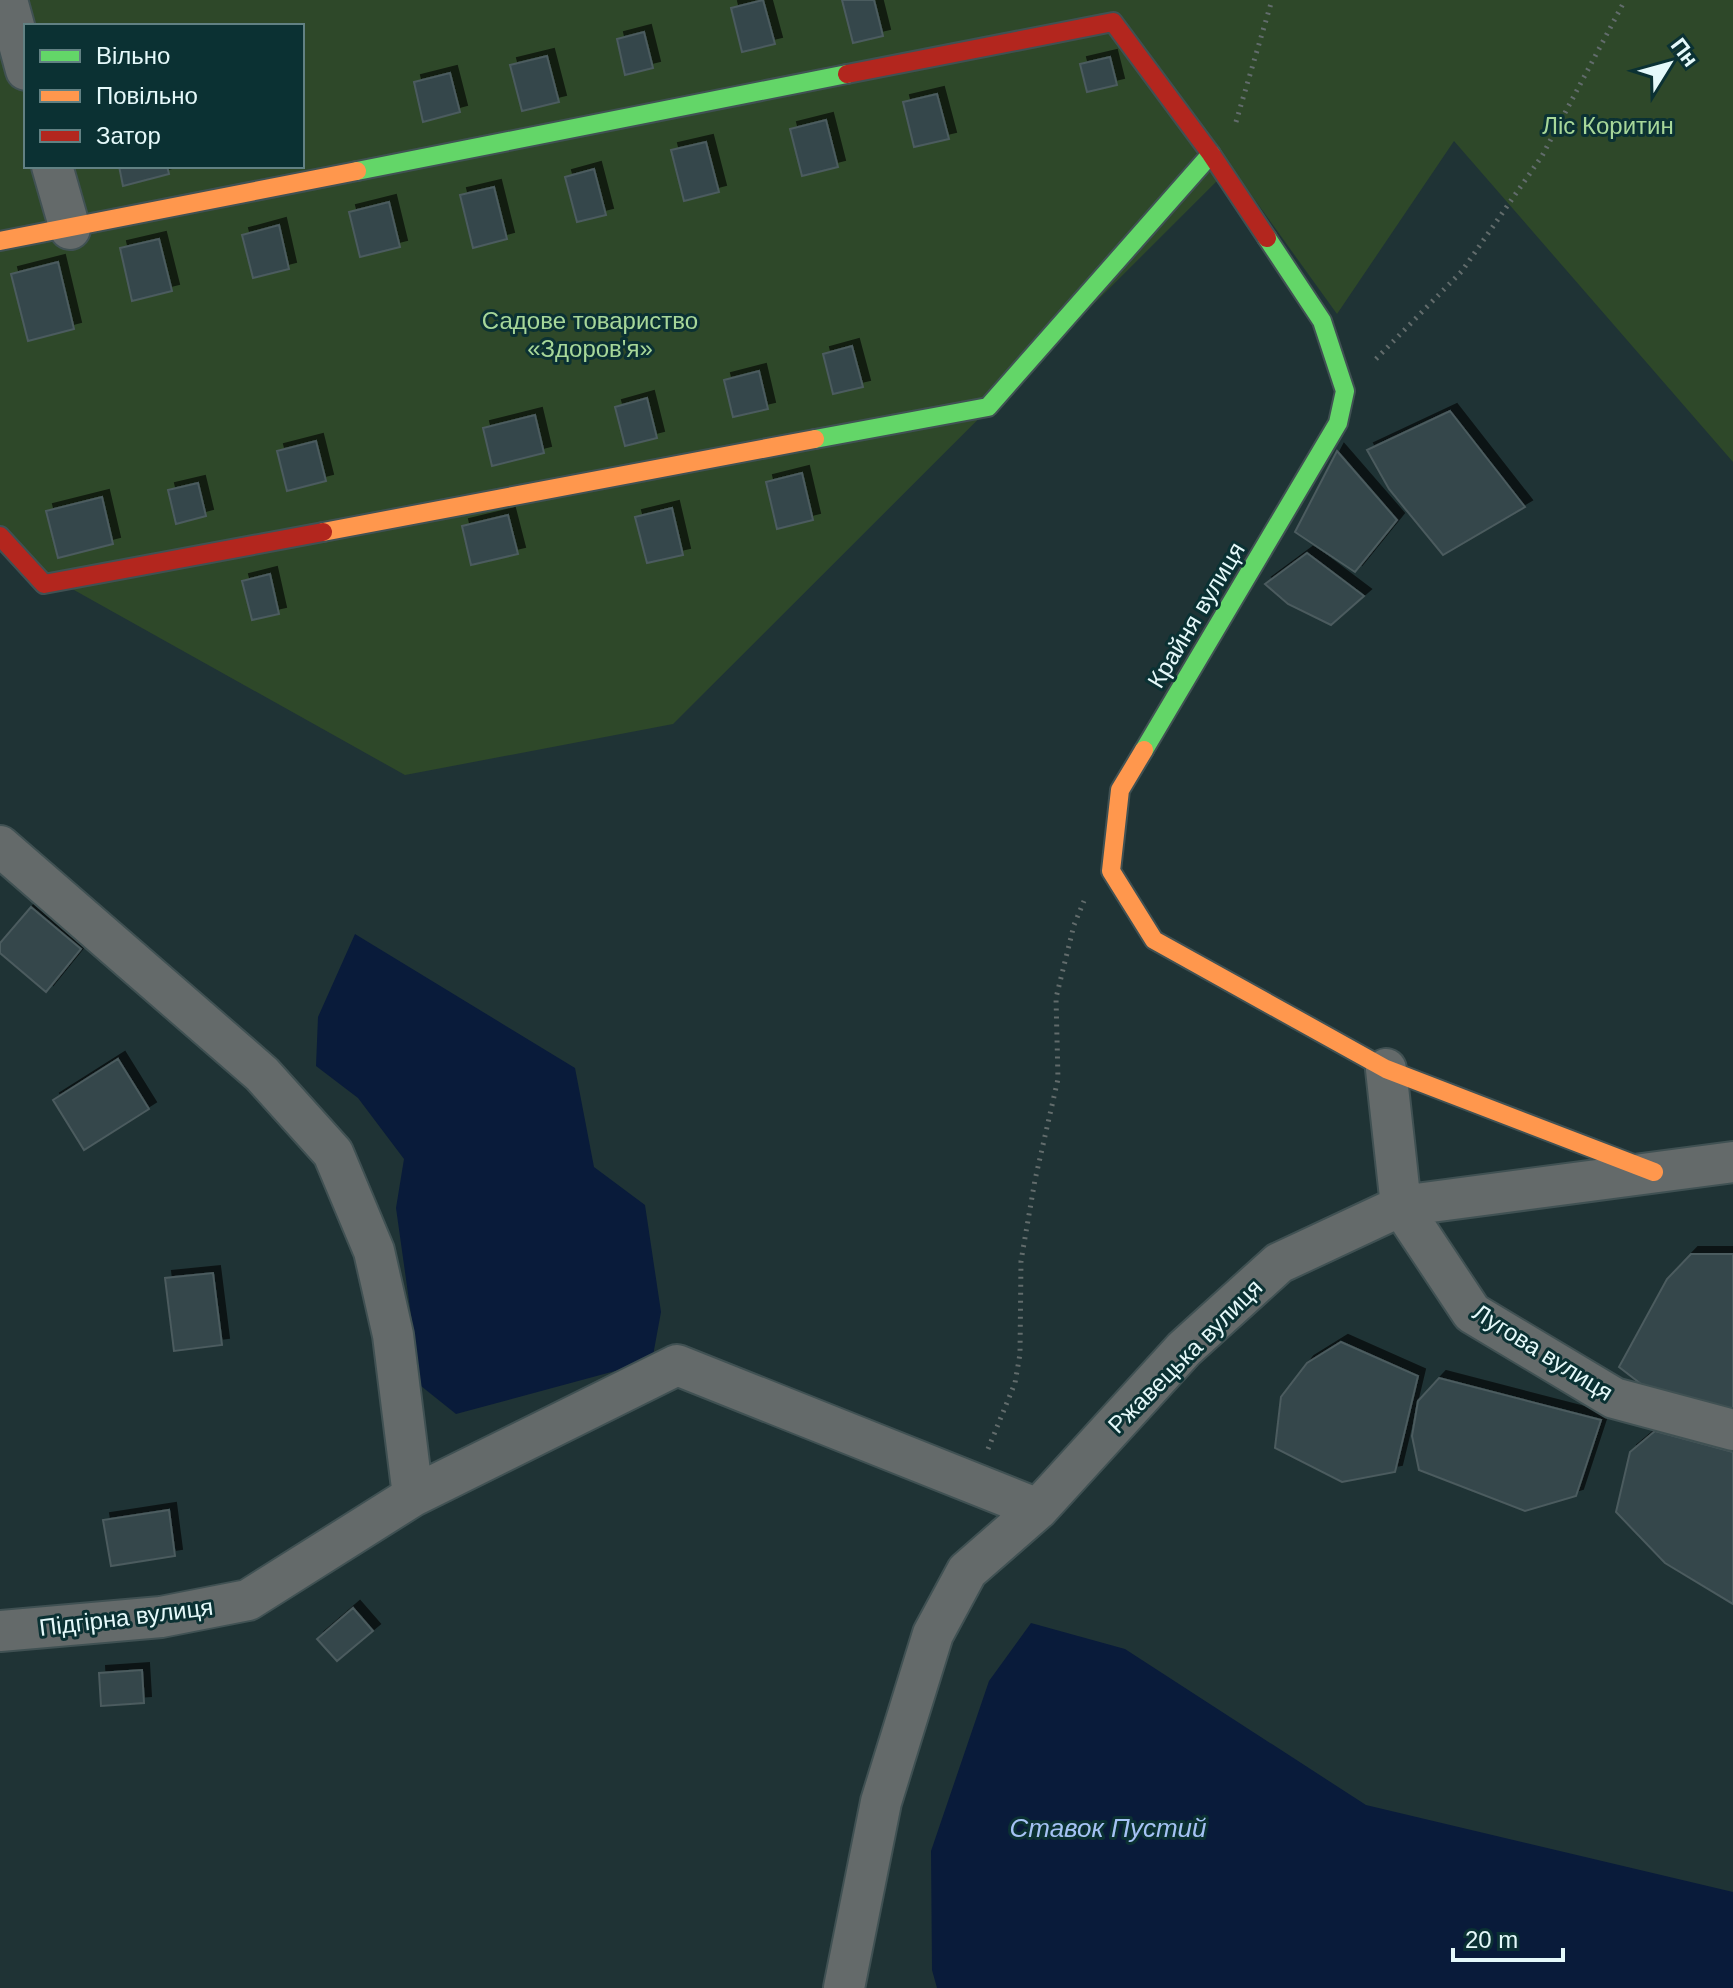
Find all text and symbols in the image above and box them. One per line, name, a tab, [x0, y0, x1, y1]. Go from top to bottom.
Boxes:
legend	[24, 24, 304, 168]
north arrow	[1629, 24, 1709, 104]
text: Пн	[1666, 33, 1703, 71]
text: Вільно	[96, 42, 170, 69]
text: Повільно	[96, 82, 198, 109]
park label: Ліс Коритин	[1542, 112, 1674, 139]
text: Затор	[96, 122, 161, 149]
park label: Садове товариство «Здоров'я»	[482, 307, 698, 362]
street label: Крайня вулиця	[1142, 537, 1250, 693]
street label: Ржавецька вулиця	[1102, 1273, 1268, 1439]
street label: Лугова вулиця	[1468, 1298, 1618, 1406]
street label: Підгірна вулиця	[37, 1593, 215, 1641]
water label: Ставок Пустий	[1010, 1813, 1206, 1843]
scale bar	[1453, 1912, 1563, 1962]
text: 20 m	[1465, 1926, 1518, 1953]

